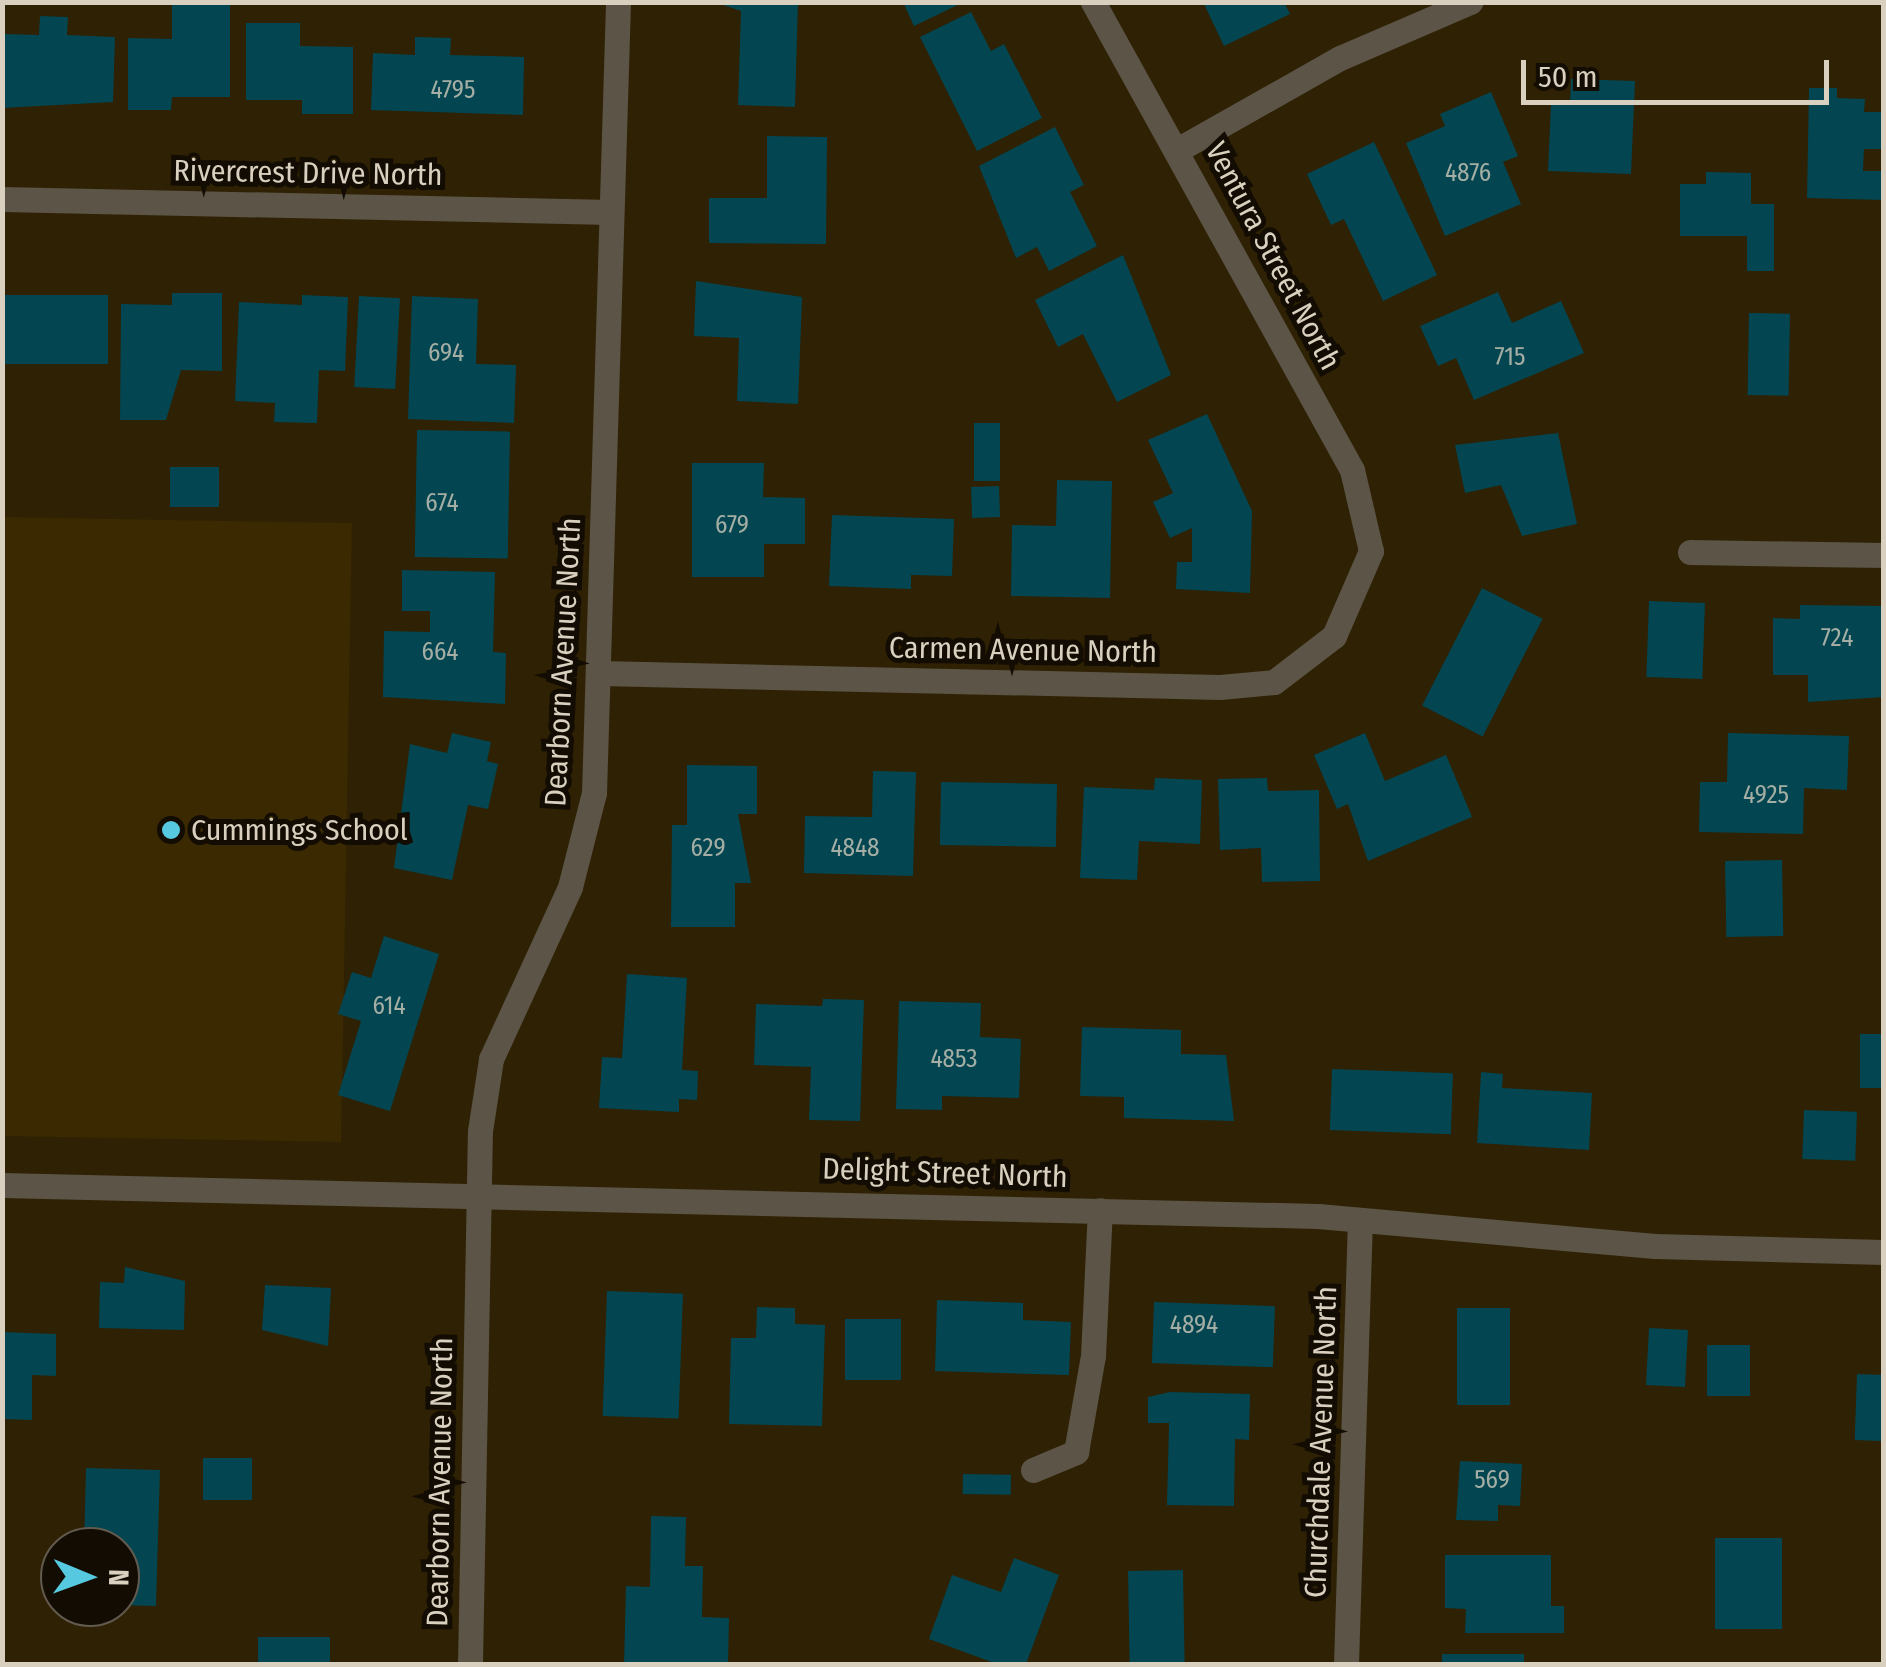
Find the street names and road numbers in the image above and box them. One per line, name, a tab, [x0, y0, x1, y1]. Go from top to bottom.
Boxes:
street label: Ventura Street North	[1198, 136, 1348, 376]
street label: Rivercrest Drive North	[173, 153, 443, 193]
street label: Dearborn Avenue North	[537, 517, 589, 807]
street label: Carmen Avenue North	[889, 630, 1157, 670]
street label: Delight Street North	[822, 1151, 1068, 1195]
street label: Churchdale Avenue North	[1298, 1285, 1344, 1599]
street label: Dearborn Avenue North	[419, 1337, 461, 1627]

